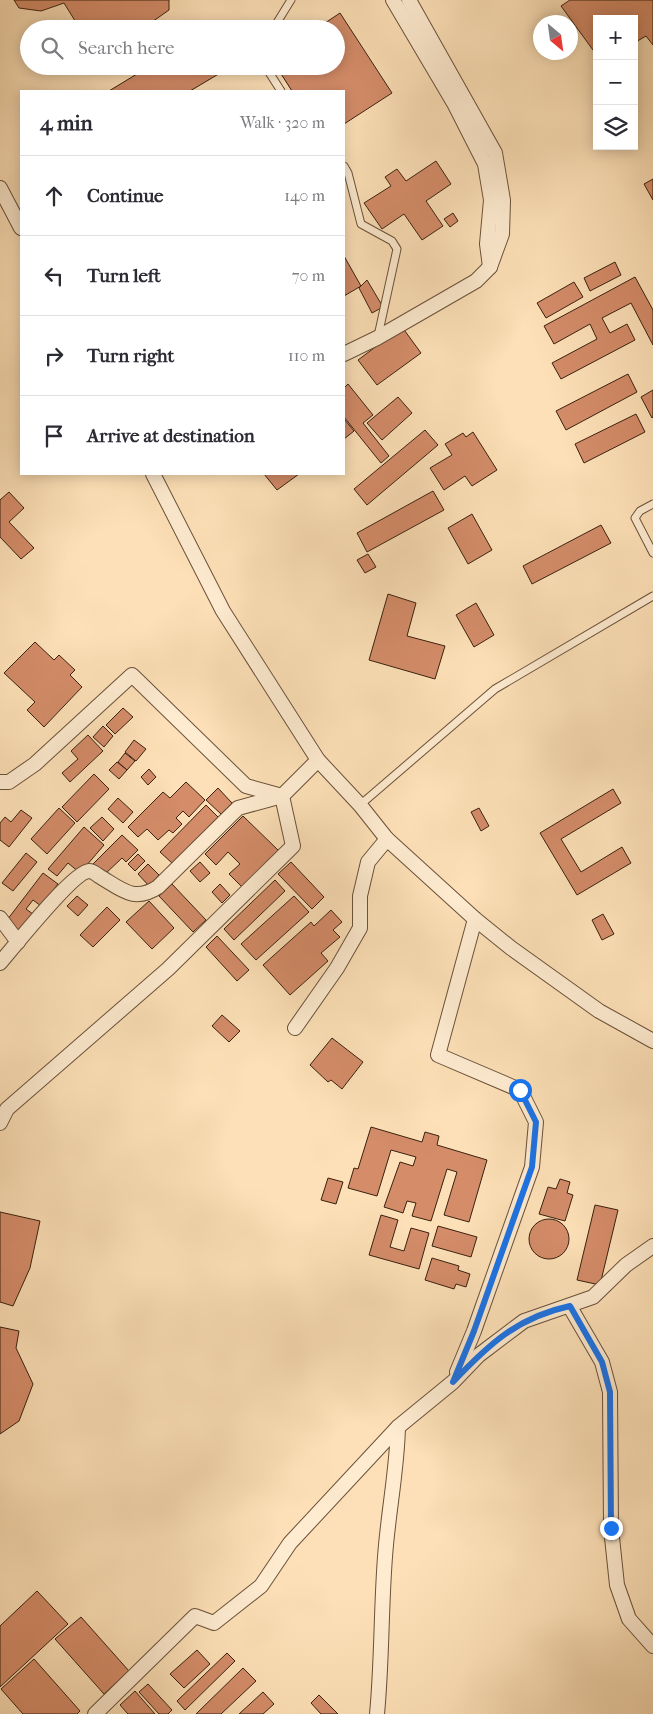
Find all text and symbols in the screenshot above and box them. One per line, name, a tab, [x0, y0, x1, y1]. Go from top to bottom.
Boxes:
north arrow	[533, 15, 578, 60]
map controls	[593, 15, 638, 150]
button: +	[593, 15, 638, 60]
search box	[20, 20, 345, 75]
icon: search	[38, 34, 66, 62]
text: Search here	[78, 37, 174, 59]
button: −	[593, 60, 638, 105]
button: layers	[593, 105, 638, 150]
text: 4 min	[40, 111, 93, 135]
text: Walk · 320 m	[240, 113, 325, 132]
icon: ahead	[40, 182, 68, 210]
text: Continue	[87, 185, 163, 207]
text: 140 m	[284, 186, 325, 205]
icon: left	[40, 262, 68, 290]
text: Turn left	[87, 265, 161, 287]
text: 70 m	[292, 266, 325, 285]
icon: right	[40, 342, 68, 370]
text: Turn right	[87, 345, 174, 367]
text: 110 m	[288, 346, 325, 365]
icon: arrive	[40, 422, 68, 450]
text: Arrive at destination	[87, 425, 255, 447]
route start	[509, 1079, 532, 1102]
route end	[600, 1517, 623, 1540]

